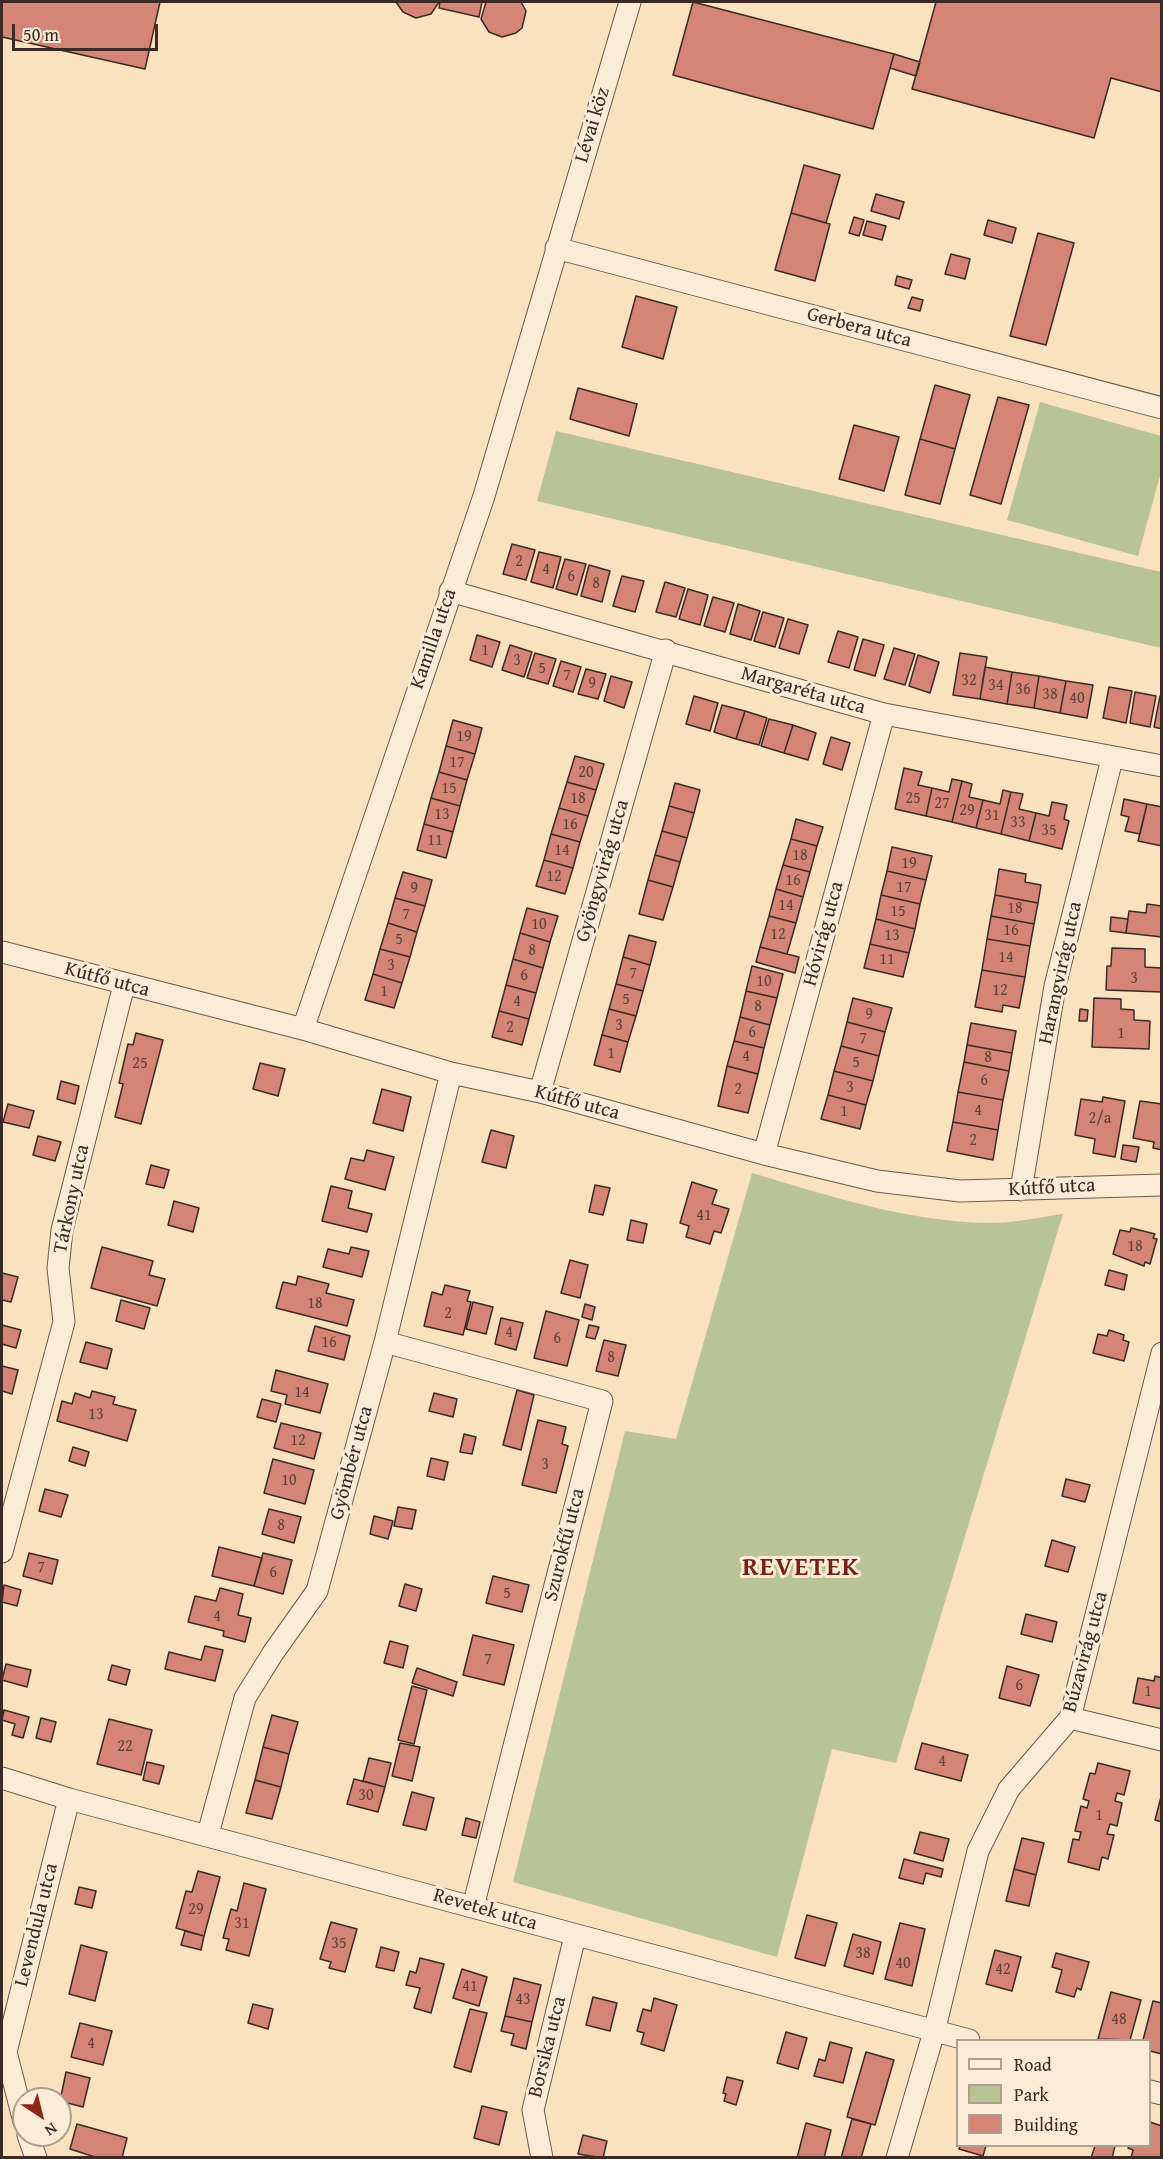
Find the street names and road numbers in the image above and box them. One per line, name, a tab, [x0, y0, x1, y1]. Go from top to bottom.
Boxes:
street label: Lévai köz	[570, 85, 616, 165]
street label: Gerbera utca	[804, 303, 914, 353]
street label: Kamilla utca	[406, 586, 462, 692]
street label: Margaréta utca	[738, 662, 868, 720]
street label: Gyöngyvirág utca	[571, 797, 635, 945]
street label: Hóvirág utca	[799, 879, 849, 989]
street label: Harangvirág utca	[1034, 899, 1088, 1047]
street label: Kútfő utca	[62, 957, 152, 1003]
street label: Kútfő utca	[532, 1080, 622, 1126]
street label: Tárkony utca	[49, 1142, 95, 1256]
street label: Kútfő utca	[1008, 1174, 1096, 1202]
street label: Gyömbér utca	[325, 1403, 379, 1523]
street label: Szurokfű utca	[539, 1486, 591, 1604]
street label: Búzavirág utca	[1058, 1589, 1114, 1715]
street label: Levendula utca	[10, 1861, 64, 1989]
street label: Revetek utca	[430, 1884, 540, 1936]
street label: Borsika utca	[524, 1994, 572, 2100]

